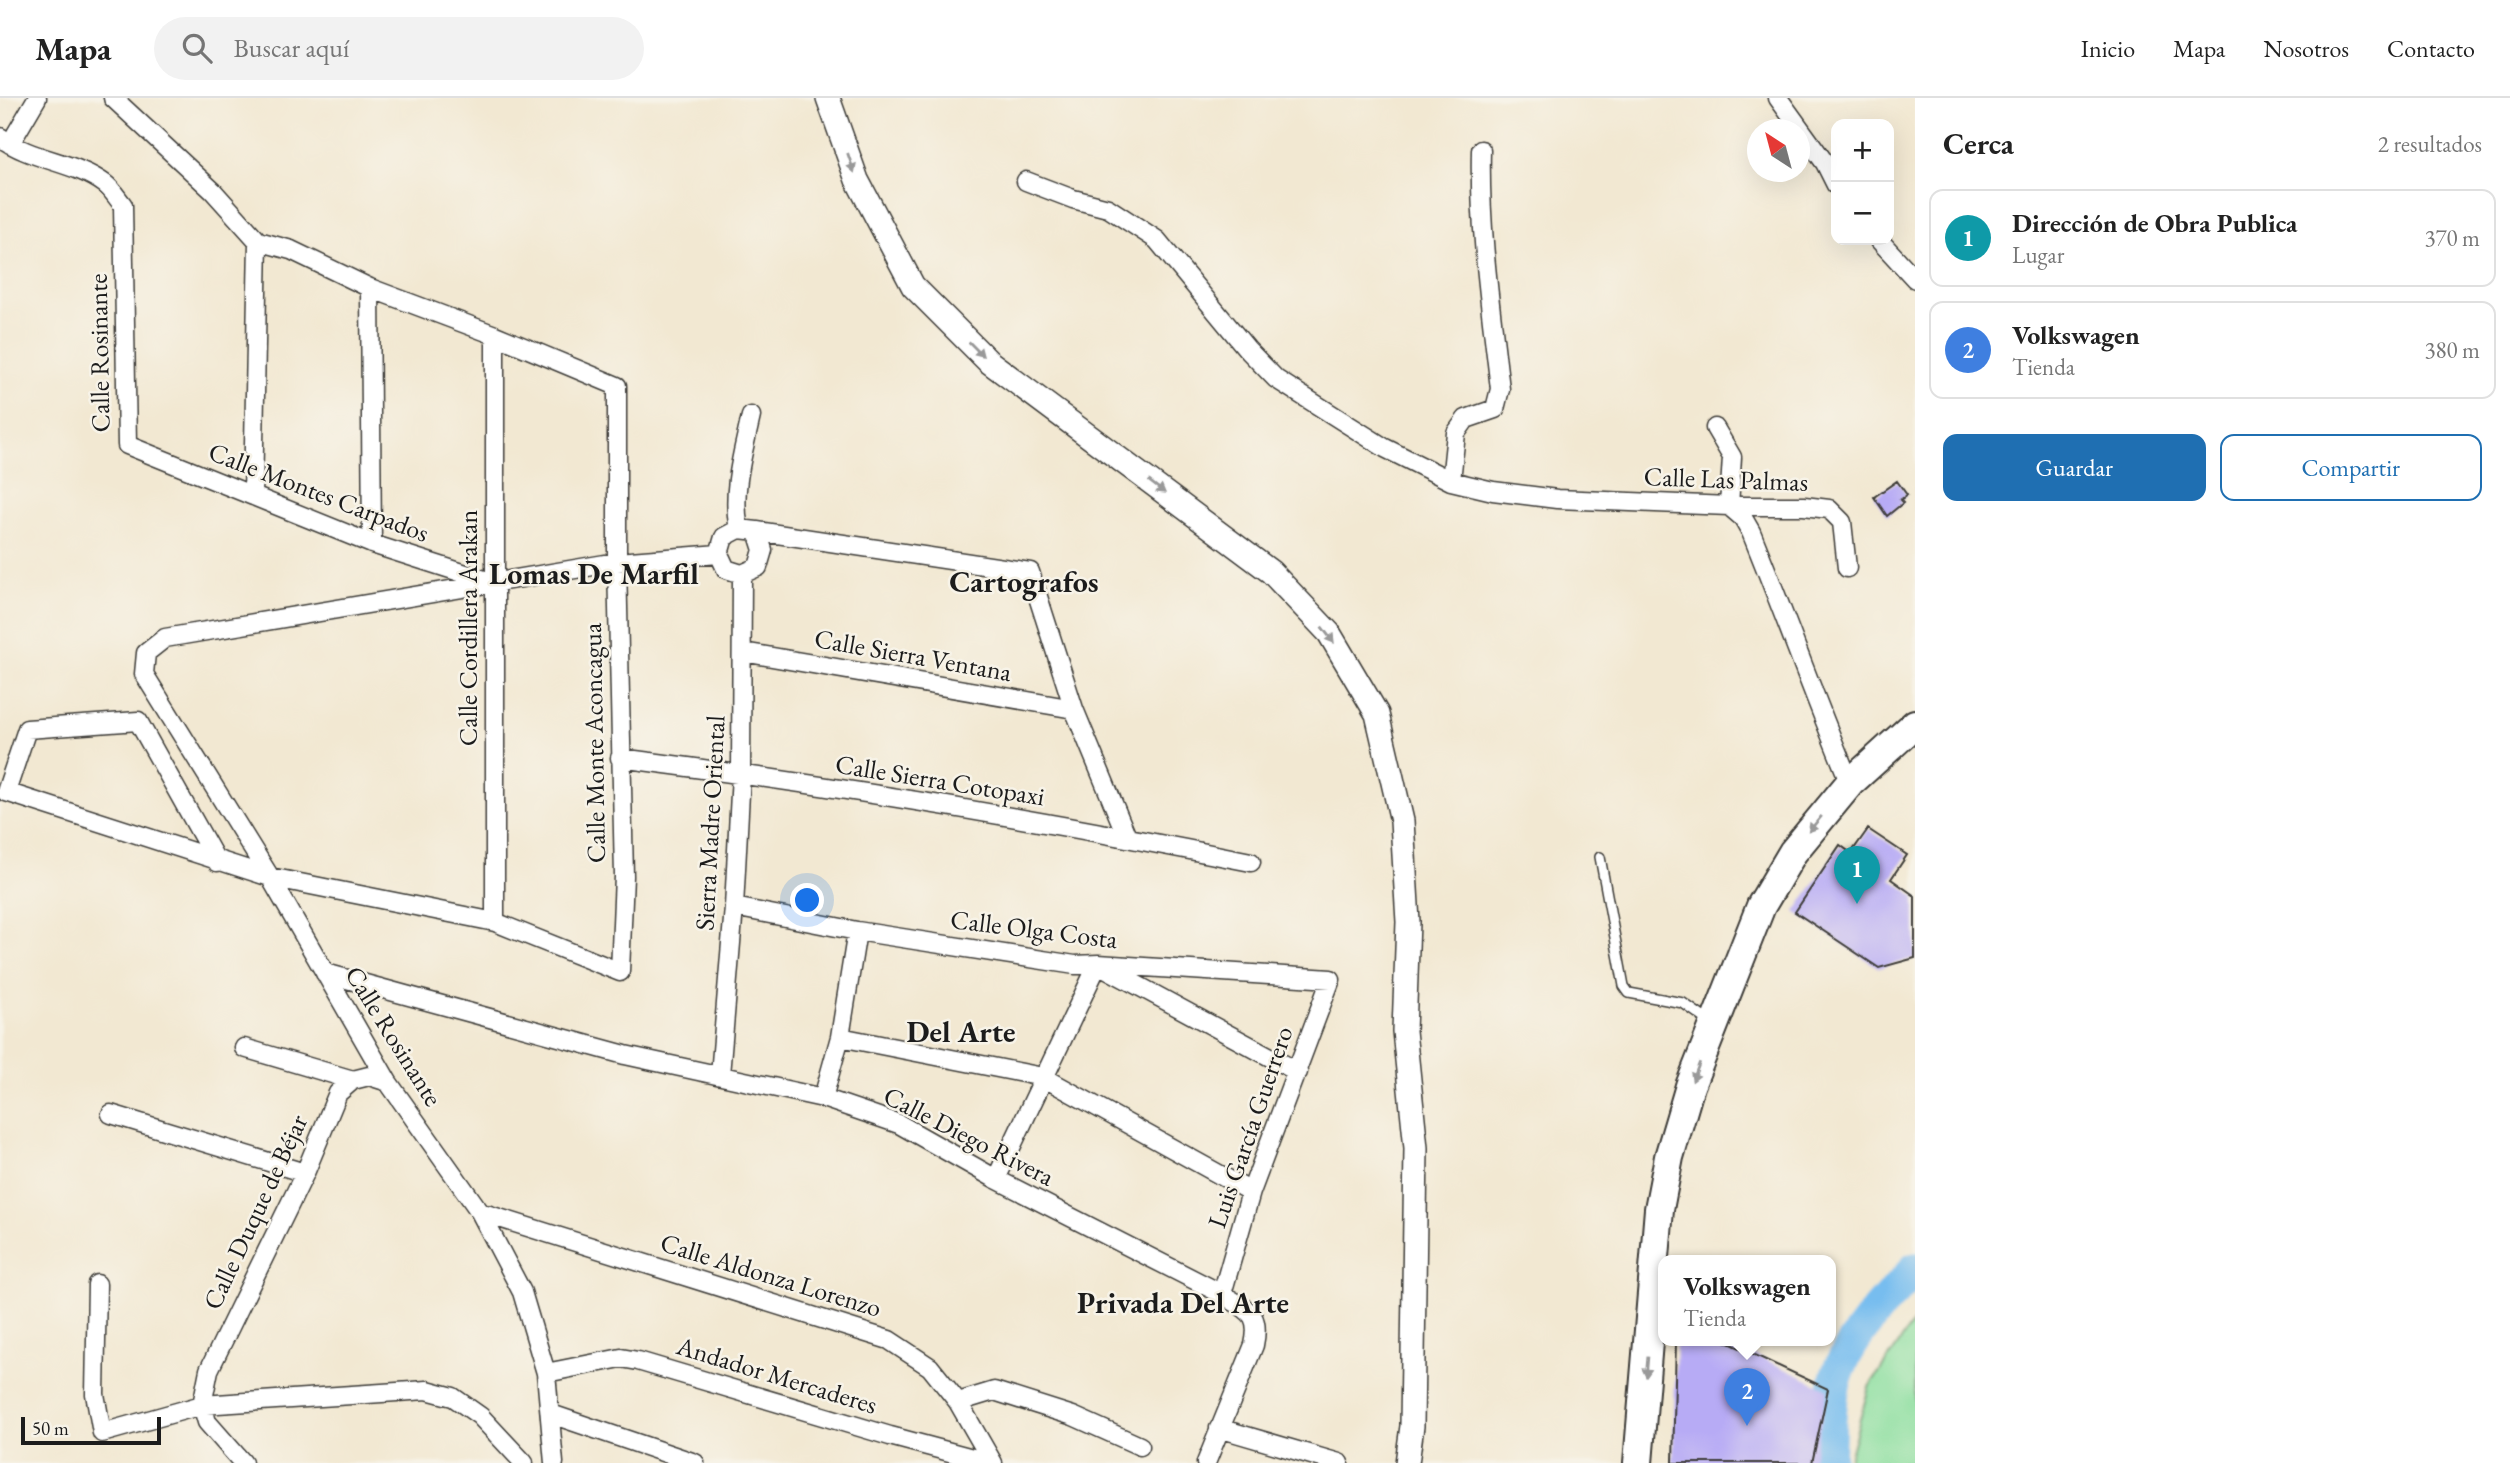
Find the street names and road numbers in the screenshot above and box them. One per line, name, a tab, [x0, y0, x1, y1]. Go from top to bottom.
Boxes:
street label: Calle Rosinante	[81, 273, 117, 433]
street label: Calle Montes Carpados	[204, 434, 434, 550]
street label: Calle Las Palmas	[1643, 459, 1809, 499]
street label: Calle Cordillera Arakan	[451, 510, 485, 746]
street label: Calle Sierra Ventana	[812, 621, 1015, 689]
street label: Calle Monte Aconcagua	[575, 622, 613, 863]
street label: Sierra Madre Oriental	[687, 714, 733, 932]
street label: Calle Sierra Cotopaxi	[833, 747, 1047, 813]
street label: Calle Olga Costa	[949, 902, 1120, 956]
street label: Calle Rosinante	[337, 960, 451, 1112]
street label: Luis García Guerrero	[1200, 1022, 1300, 1232]
street label: Calle Diego Rivera	[878, 1078, 1061, 1194]
street label: Calle Duque de Béjar	[195, 1109, 315, 1315]
street label: Calle Aldonza Lorenzo	[656, 1225, 886, 1325]
street label: Andador Mercaderes	[672, 1328, 881, 1422]

